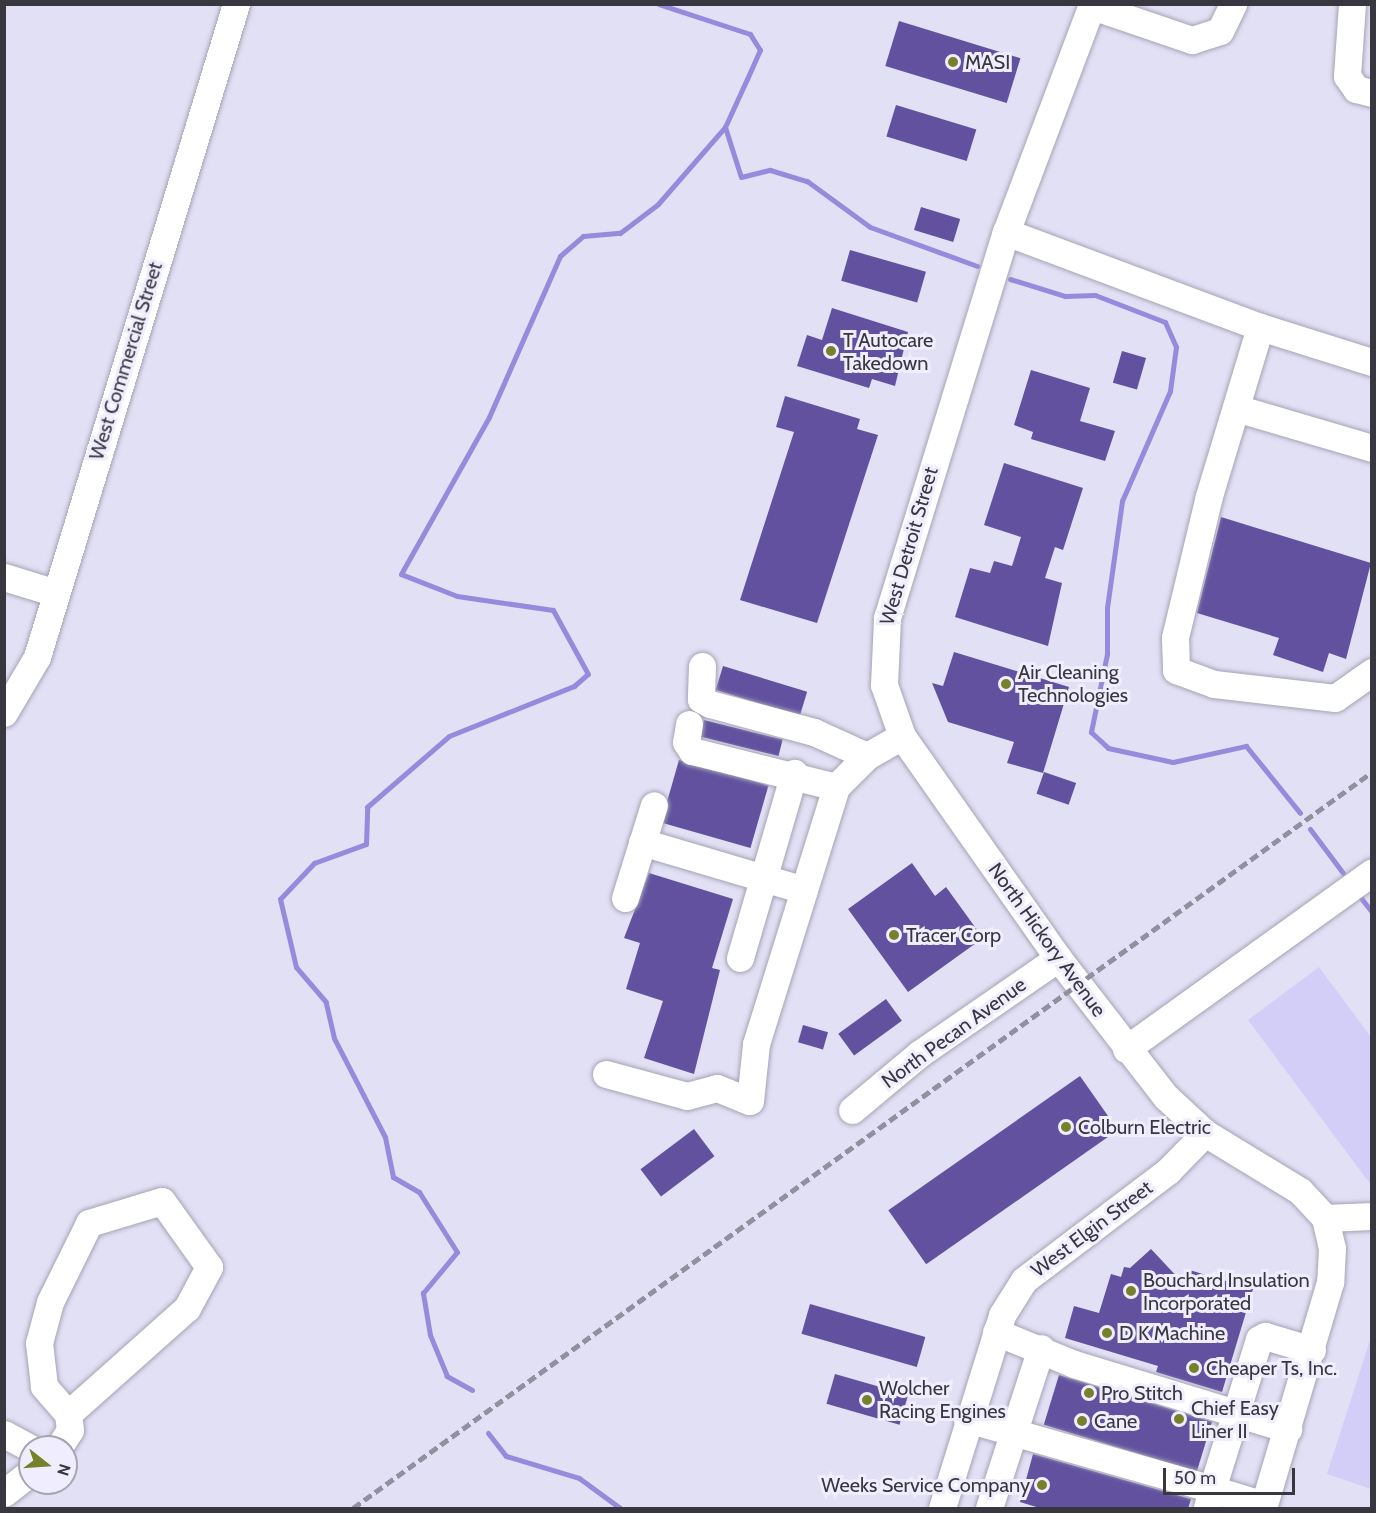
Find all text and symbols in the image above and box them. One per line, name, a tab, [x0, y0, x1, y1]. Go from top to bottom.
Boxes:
place label: MASI	[965, 50, 1010, 74]
marker: MASI	[946, 55, 960, 69]
street label: West Commercial Street	[84, 259, 168, 463]
place label: T Autocare Takedown	[843, 328, 933, 375]
marker: T Autocare Takedown	[824, 344, 838, 358]
street label: West Detroit Street	[875, 464, 943, 628]
place label: Air Cleaning Technologies	[1018, 660, 1128, 707]
marker: Air Cleaning Technologies	[999, 677, 1013, 691]
street label: North Hickory Avenue	[983, 858, 1111, 1022]
place label: Tracer Corp	[906, 923, 1001, 947]
marker: Tracer Corp	[887, 928, 901, 942]
street label: North Pecan Avenue	[877, 973, 1031, 1093]
place label: Colburn Electric	[1078, 1115, 1211, 1139]
marker: Colburn Electric	[1059, 1120, 1073, 1134]
street label: West Elgin Street	[1027, 1176, 1157, 1282]
place label: Bouchard Insulation Incorporated	[1143, 1268, 1310, 1315]
marker: Bouchard Insulation Incorporated	[1124, 1284, 1138, 1298]
place label: D K Machine	[1119, 1321, 1225, 1345]
marker: D K Machine	[1100, 1326, 1114, 1340]
place label: Cheaper Ts, Inc.	[1206, 1356, 1337, 1380]
marker: Cheaper Ts, Inc.	[1187, 1361, 1201, 1375]
place label: Wolcher Racing Engines	[879, 1376, 1006, 1423]
place label: Pro Stitch	[1101, 1381, 1183, 1405]
marker: Pro Stitch	[1082, 1386, 1096, 1400]
marker: Wolcher Racing Engines	[860, 1393, 874, 1407]
place label: Chief Easy Liner II	[1191, 1396, 1279, 1443]
place label: Cane	[1094, 1409, 1137, 1433]
marker: Chief Easy Liner II	[1172, 1412, 1186, 1426]
marker: Cane	[1075, 1414, 1089, 1428]
north arrow	[18, 1435, 78, 1495]
scale bar	[1166, 1456, 1298, 1494]
text: N	[53, 1462, 75, 1478]
text: 50 m	[1174, 1467, 1216, 1489]
place label: Weeks Service Company	[821, 1473, 1030, 1497]
marker: Weeks Service Company	[1035, 1478, 1049, 1492]

